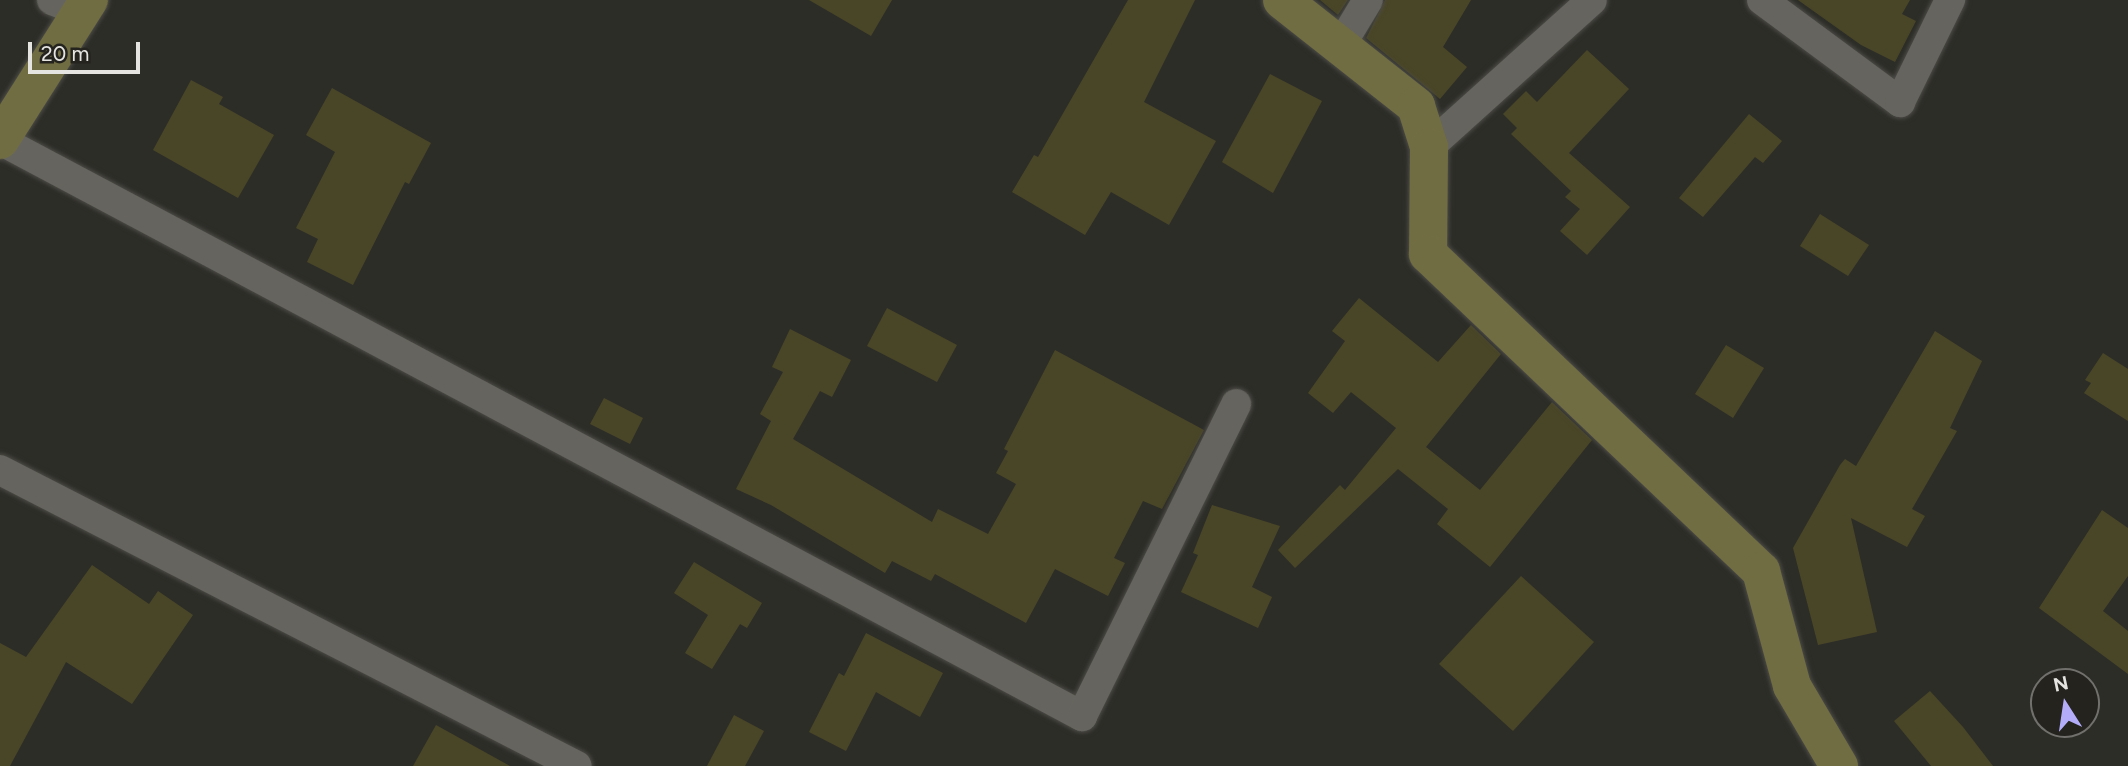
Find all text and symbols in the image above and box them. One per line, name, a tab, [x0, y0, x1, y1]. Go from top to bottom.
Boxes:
scale bar	[32, 28, 144, 72]
text: 20 m	[41, 41, 89, 66]
north arrow	[2030, 668, 2100, 738]
text: N	[2051, 671, 2071, 697]

